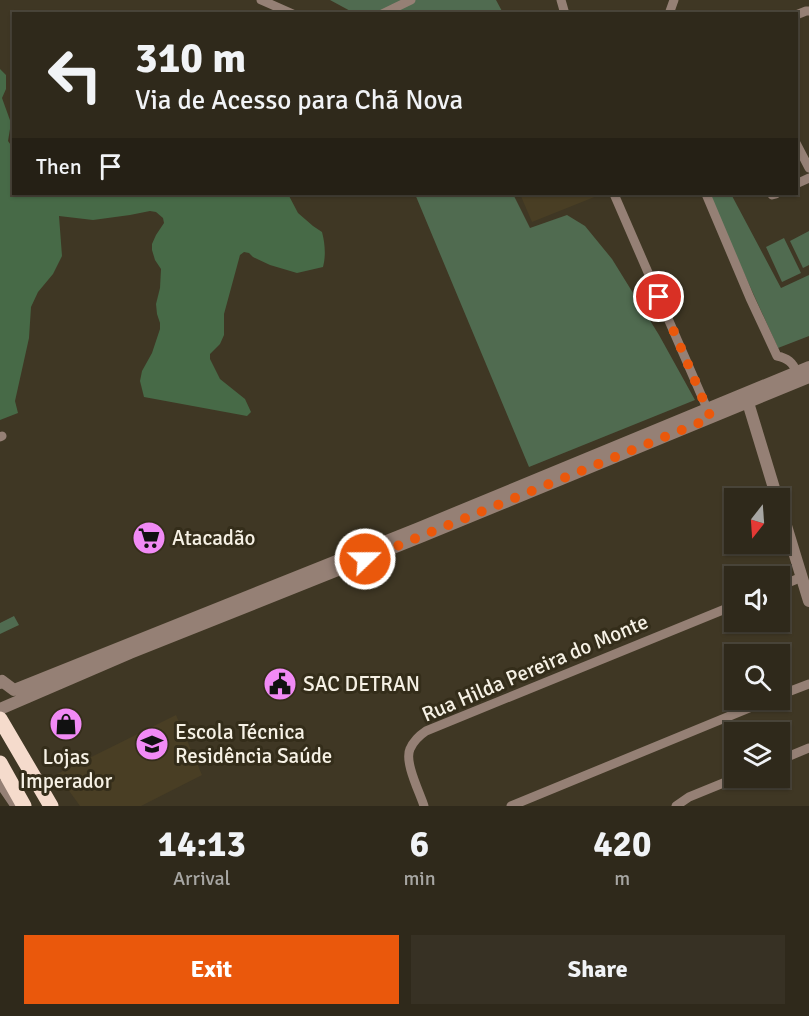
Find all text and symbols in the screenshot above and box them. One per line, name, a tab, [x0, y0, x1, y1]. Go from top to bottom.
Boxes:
text: 310 m	[135, 33, 246, 84]
icon: left	[36, 36, 114, 114]
text: Via de Acesso para Chã Nova	[135, 84, 463, 117]
icon: arrive	[94, 150, 127, 183]
text: Then	[36, 153, 82, 180]
pin	[633, 271, 684, 322]
icon: arrive	[642, 280, 675, 313]
north arrow	[724, 488, 790, 554]
map controls	[724, 488, 790, 788]
supermarket icon: Atacadão	[131, 520, 167, 556]
place label: Atacadão	[172, 525, 255, 551]
position arrow	[333, 527, 397, 591]
button: sound	[724, 566, 790, 632]
street label: Rua Hilda Pereira do Monte	[418, 609, 652, 727]
button: search	[724, 644, 790, 710]
public building icon: SAC DETRAN	[262, 666, 298, 702]
place label: SAC DETRAN	[303, 671, 420, 697]
shop icon: Lojas Imperador	[48, 706, 84, 742]
place label: Escola Técnica Residência Saúde	[175, 719, 332, 769]
button: layers	[724, 722, 790, 788]
school or university icon: Escola Técnica Residência Saúde	[134, 726, 170, 762]
place label: Lojas Imperador	[20, 744, 112, 794]
text: 14:13	[158, 822, 246, 867]
text: 6	[410, 822, 429, 867]
text: 420	[593, 822, 651, 867]
text: Arrival	[173, 866, 230, 891]
text: min	[403, 866, 436, 891]
text: m	[614, 866, 630, 891]
button: Exit	[24, 935, 399, 1004]
button: Share	[411, 935, 785, 1004]

